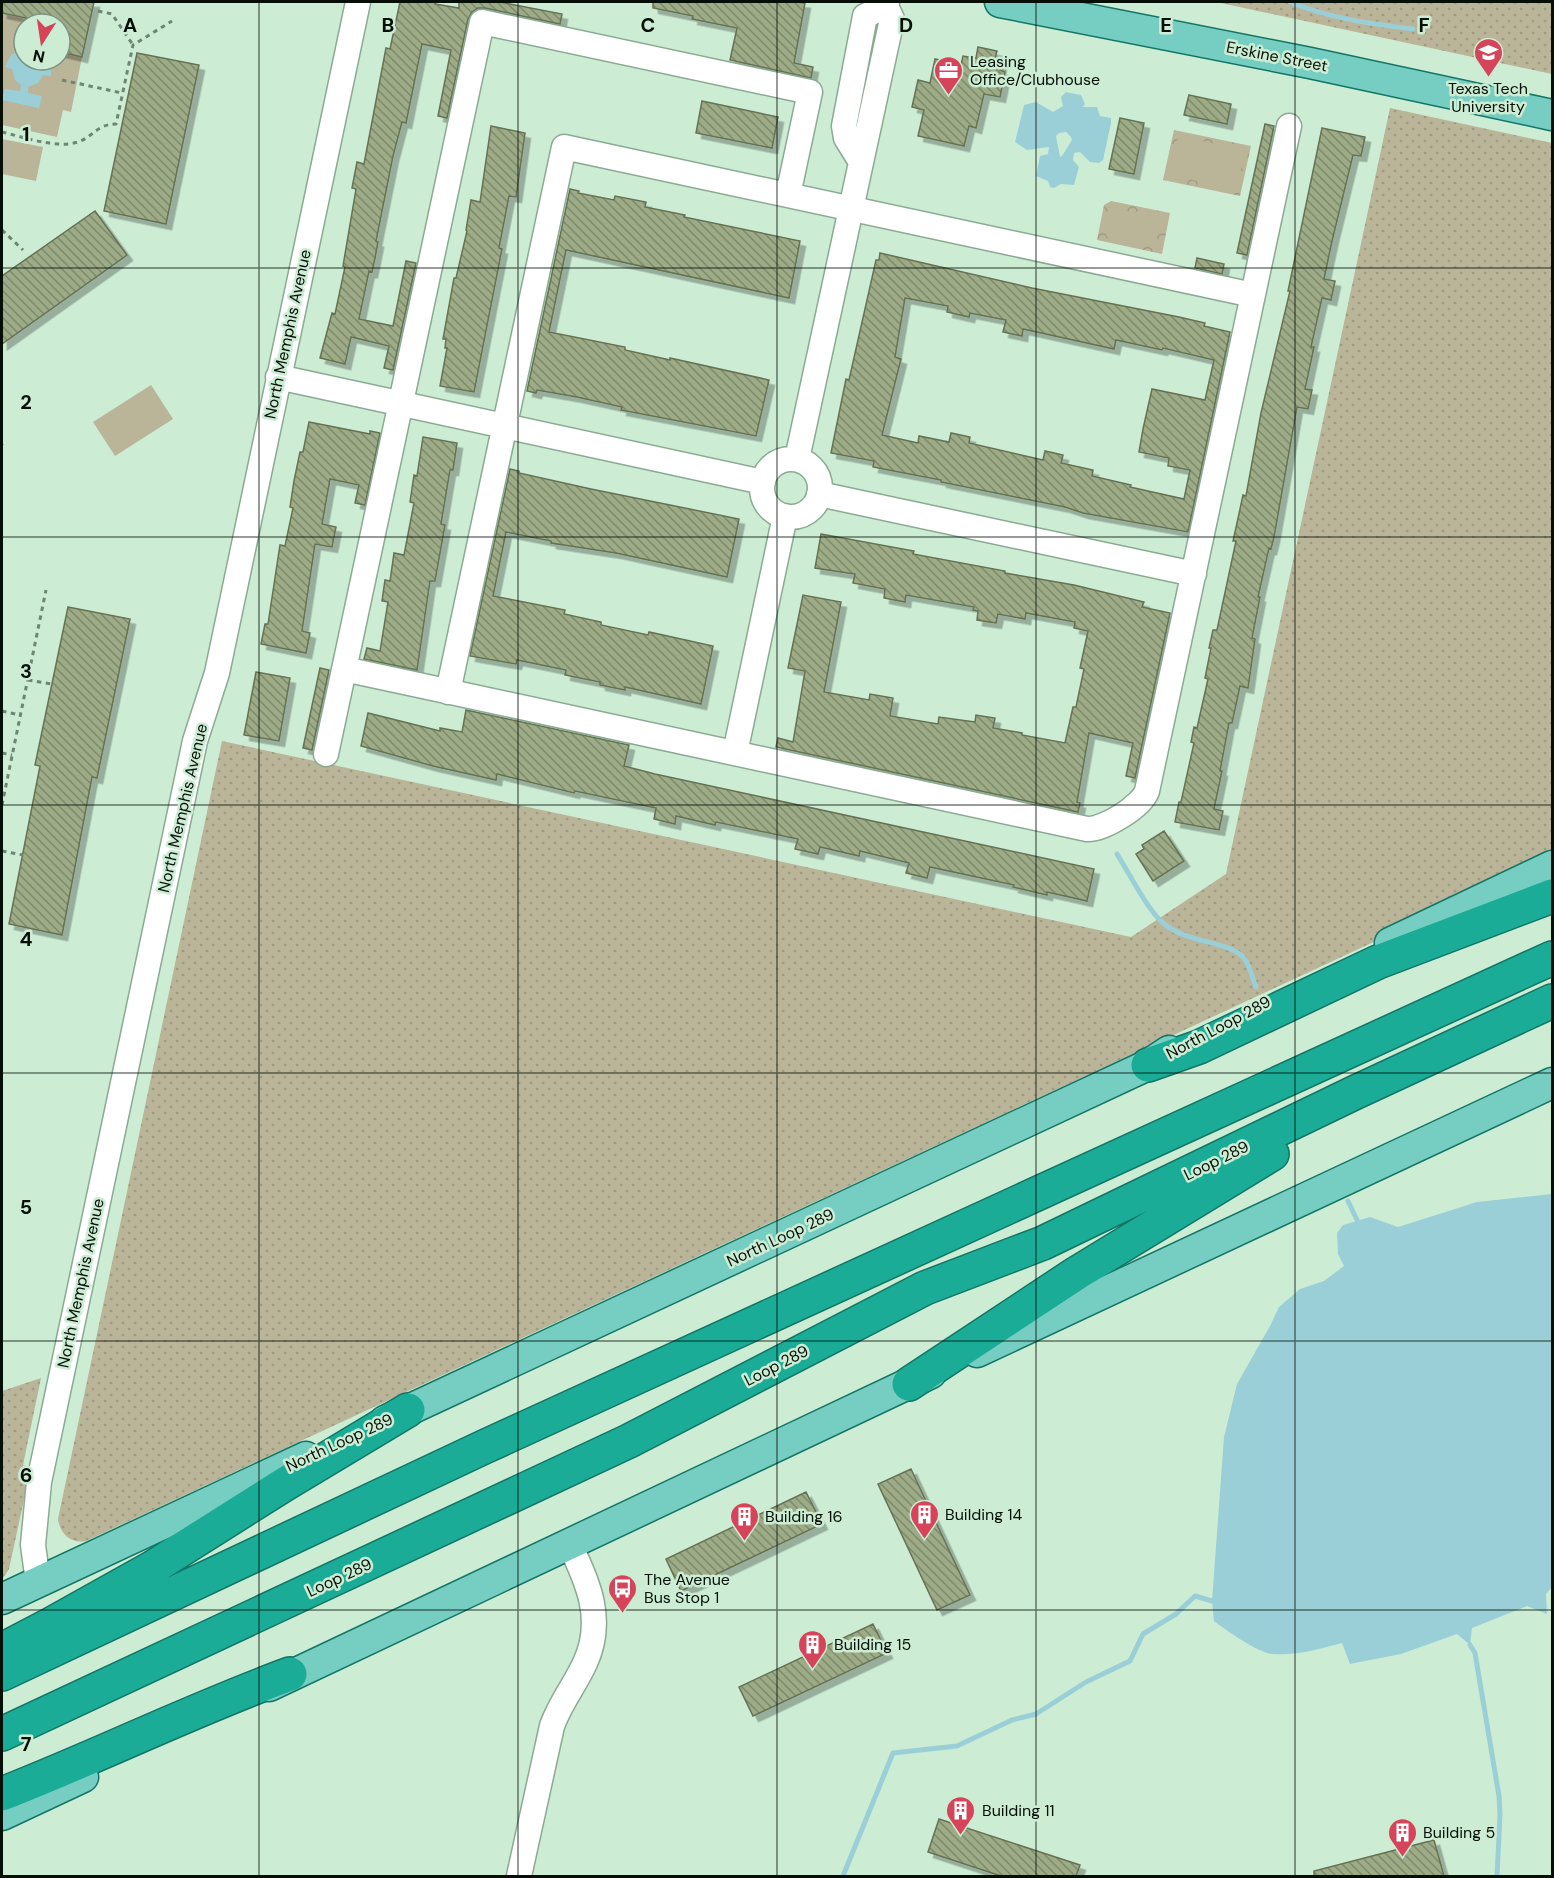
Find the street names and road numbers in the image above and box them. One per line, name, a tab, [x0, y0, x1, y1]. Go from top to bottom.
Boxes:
street label: Erskine Street	[1224, 36, 1329, 77]
street label: North Memphis Avenue	[259, 247, 316, 421]
street label: North Memphis Avenue	[153, 722, 212, 895]
street label: North Loop 289	[1162, 991, 1274, 1064]
street label: Loop 289	[1180, 1136, 1252, 1185]
street label: North Memphis Avenue	[52, 1196, 109, 1370]
street label: North Loop 289	[723, 1203, 837, 1271]
street label: Loop 289	[740, 1340, 812, 1391]
street label: North Loop 289	[282, 1408, 396, 1476]
street label: Loop 289	[303, 1553, 375, 1602]

